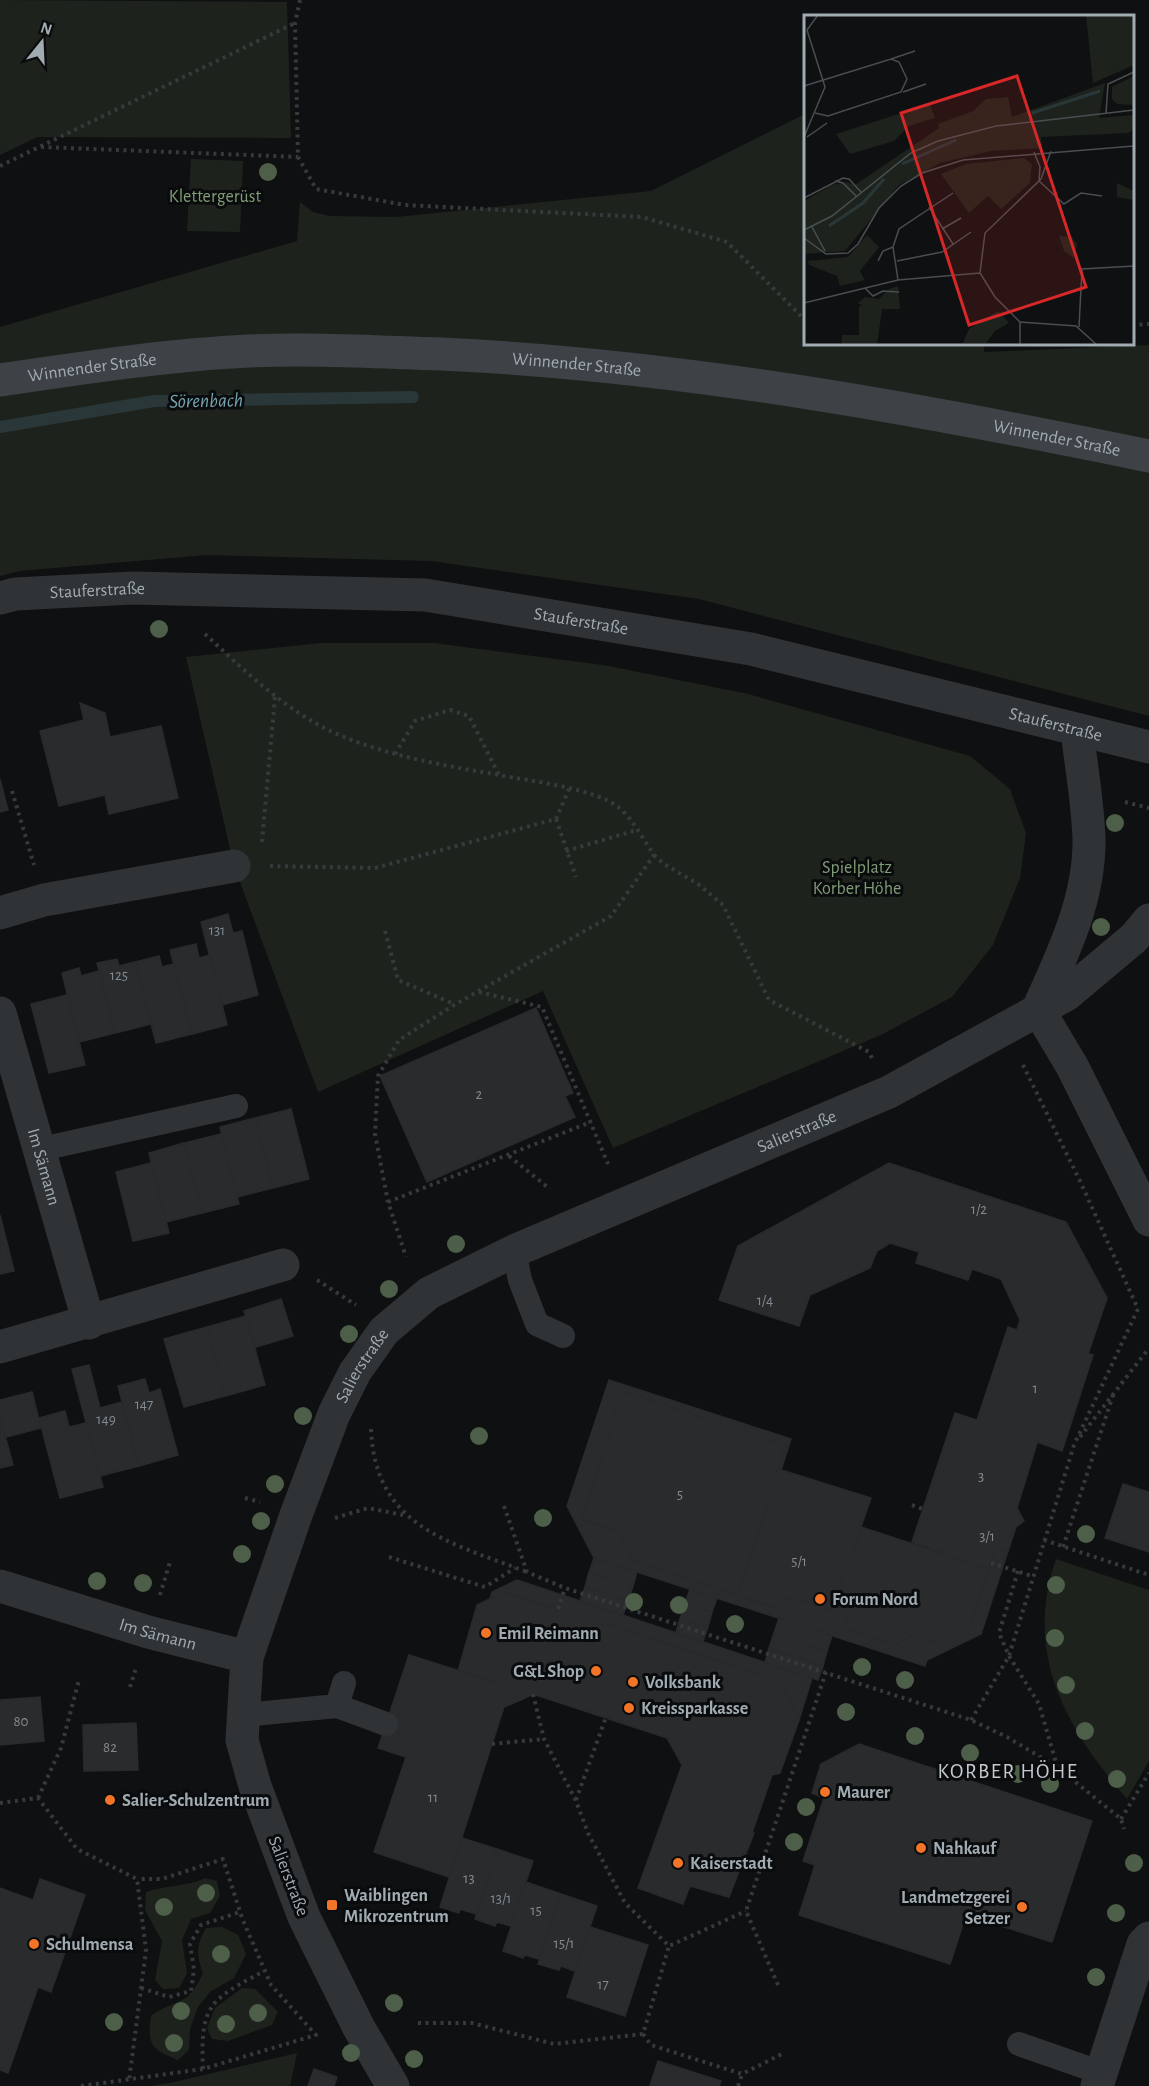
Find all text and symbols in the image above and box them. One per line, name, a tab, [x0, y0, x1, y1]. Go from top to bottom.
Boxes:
north arrow	[12, 12, 72, 72]
inset map	[804, 15, 1134, 345]
text: N	[39, 19, 54, 38]
park label: Klettergerüst	[169, 188, 261, 206]
street label: Winnender Straße	[512, 350, 642, 380]
street label: Winnender Straße	[27, 351, 157, 386]
water label: Sörenbach	[169, 390, 243, 412]
street label: Winnender Straße	[992, 417, 1122, 460]
street label: Stauferstraße	[49, 580, 145, 602]
street label: Stauferstraße	[532, 605, 630, 639]
street label: Stauferstraße	[1007, 705, 1104, 745]
park label: Spielplatz Korber Höhe	[813, 859, 901, 898]
house number: 131	[209, 923, 225, 938]
house number: 125	[110, 968, 128, 983]
house number: 2	[476, 1087, 483, 1102]
street label: Salierstraße	[755, 1107, 839, 1157]
street label: Im Sämann	[24, 1126, 63, 1208]
house number: 1/2	[971, 1202, 987, 1217]
house number: 1/4	[757, 1293, 773, 1308]
street label: Salierstraße	[333, 1326, 393, 1406]
house number: 1	[1032, 1381, 1038, 1396]
house number: 147	[135, 1397, 153, 1412]
house number: 149	[96, 1412, 116, 1427]
house number: 3	[978, 1469, 984, 1484]
house number: 5	[677, 1487, 683, 1502]
house number: 3/1	[979, 1529, 995, 1544]
house number: 5/1	[791, 1554, 807, 1569]
place label: Forum Nord	[832, 1591, 919, 1609]
marker: Forum Nord	[813, 1592, 827, 1606]
street label: Im Sämann	[117, 1616, 198, 1654]
place label: Emil Reimann	[498, 1625, 599, 1643]
marker: Emil Reimann	[479, 1626, 493, 1640]
place label: G&L Shop	[513, 1663, 584, 1681]
marker: G&L Shop	[589, 1664, 603, 1678]
place label: Volksbank	[645, 1674, 721, 1692]
marker: Volksbank	[626, 1675, 640, 1689]
place label: Kreissparkasse	[641, 1700, 748, 1718]
marker: Kreissparkasse	[622, 1701, 636, 1715]
house number: 80	[13, 1714, 29, 1729]
house number: 82	[103, 1740, 117, 1755]
district label: KORBER HÖHE	[938, 1760, 1078, 1782]
place label: Maurer	[837, 1784, 891, 1802]
marker: Maurer	[818, 1785, 832, 1799]
house number: 11	[428, 1790, 438, 1805]
place label: Salier-Schulzentrum	[122, 1792, 270, 1810]
marker: Salier-Schulzentrum	[103, 1793, 117, 1807]
street label: Salierstraße	[265, 1834, 312, 1919]
place label: Nahkauf	[933, 1840, 998, 1858]
marker: Nahkauf	[914, 1841, 928, 1855]
place label: Kaiserstadt	[690, 1855, 773, 1873]
marker: Kaiserstadt	[671, 1856, 685, 1870]
house number: 13	[463, 1871, 475, 1886]
place label: Waiblingen Mikrozentrum	[344, 1887, 449, 1926]
place label: Landmetzgerei Setzer	[901, 1889, 1011, 1928]
house number: 13/1	[491, 1891, 511, 1906]
marker: Waiblingen Mikrozentrum	[325, 1898, 339, 1912]
marker: Landmetzgerei Setzer	[1015, 1900, 1029, 1914]
house number: 15	[530, 1903, 542, 1918]
place label: Schulmensa	[46, 1936, 134, 1954]
house number: 15/1	[554, 1936, 574, 1951]
marker: Schulmensa	[27, 1937, 41, 1951]
house number: 17	[597, 1977, 609, 1992]

